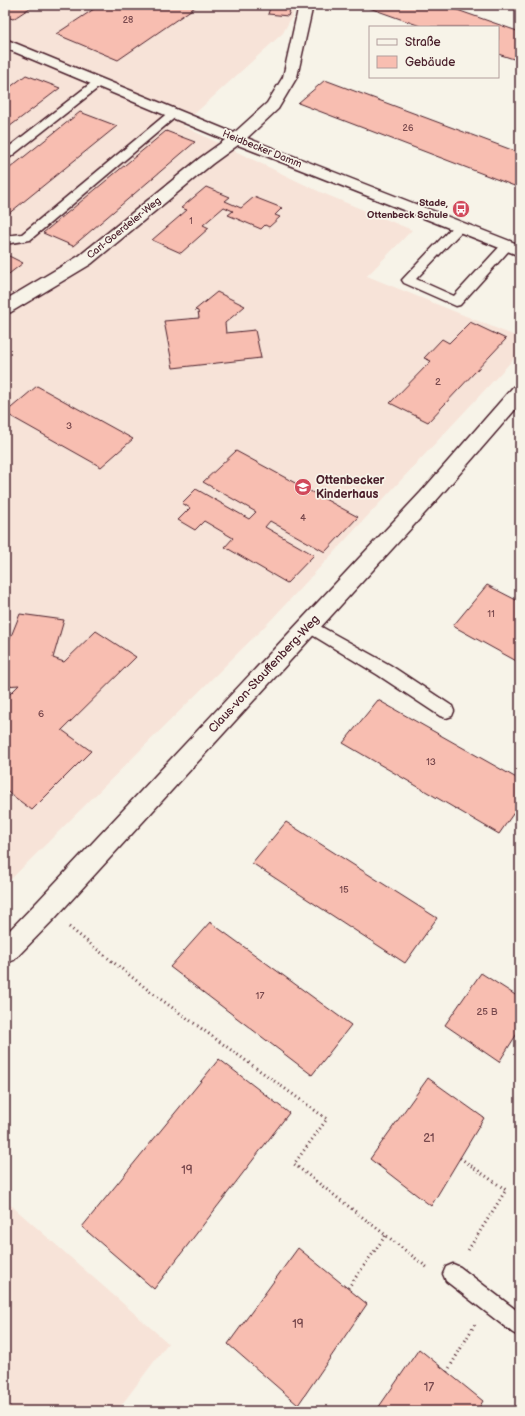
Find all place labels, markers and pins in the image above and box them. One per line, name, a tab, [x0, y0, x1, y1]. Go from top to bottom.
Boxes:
place label: Stade, Ottenbeck Schule	[367, 197, 448, 221]
bus stop icon: Stade, Ottenbeck Schule	[451, 199, 471, 219]
place label: Ottenbecker Kinderhaus	[316, 473, 385, 502]
school or university icon: Ottenbecker Kinderhaus	[293, 477, 313, 497]

